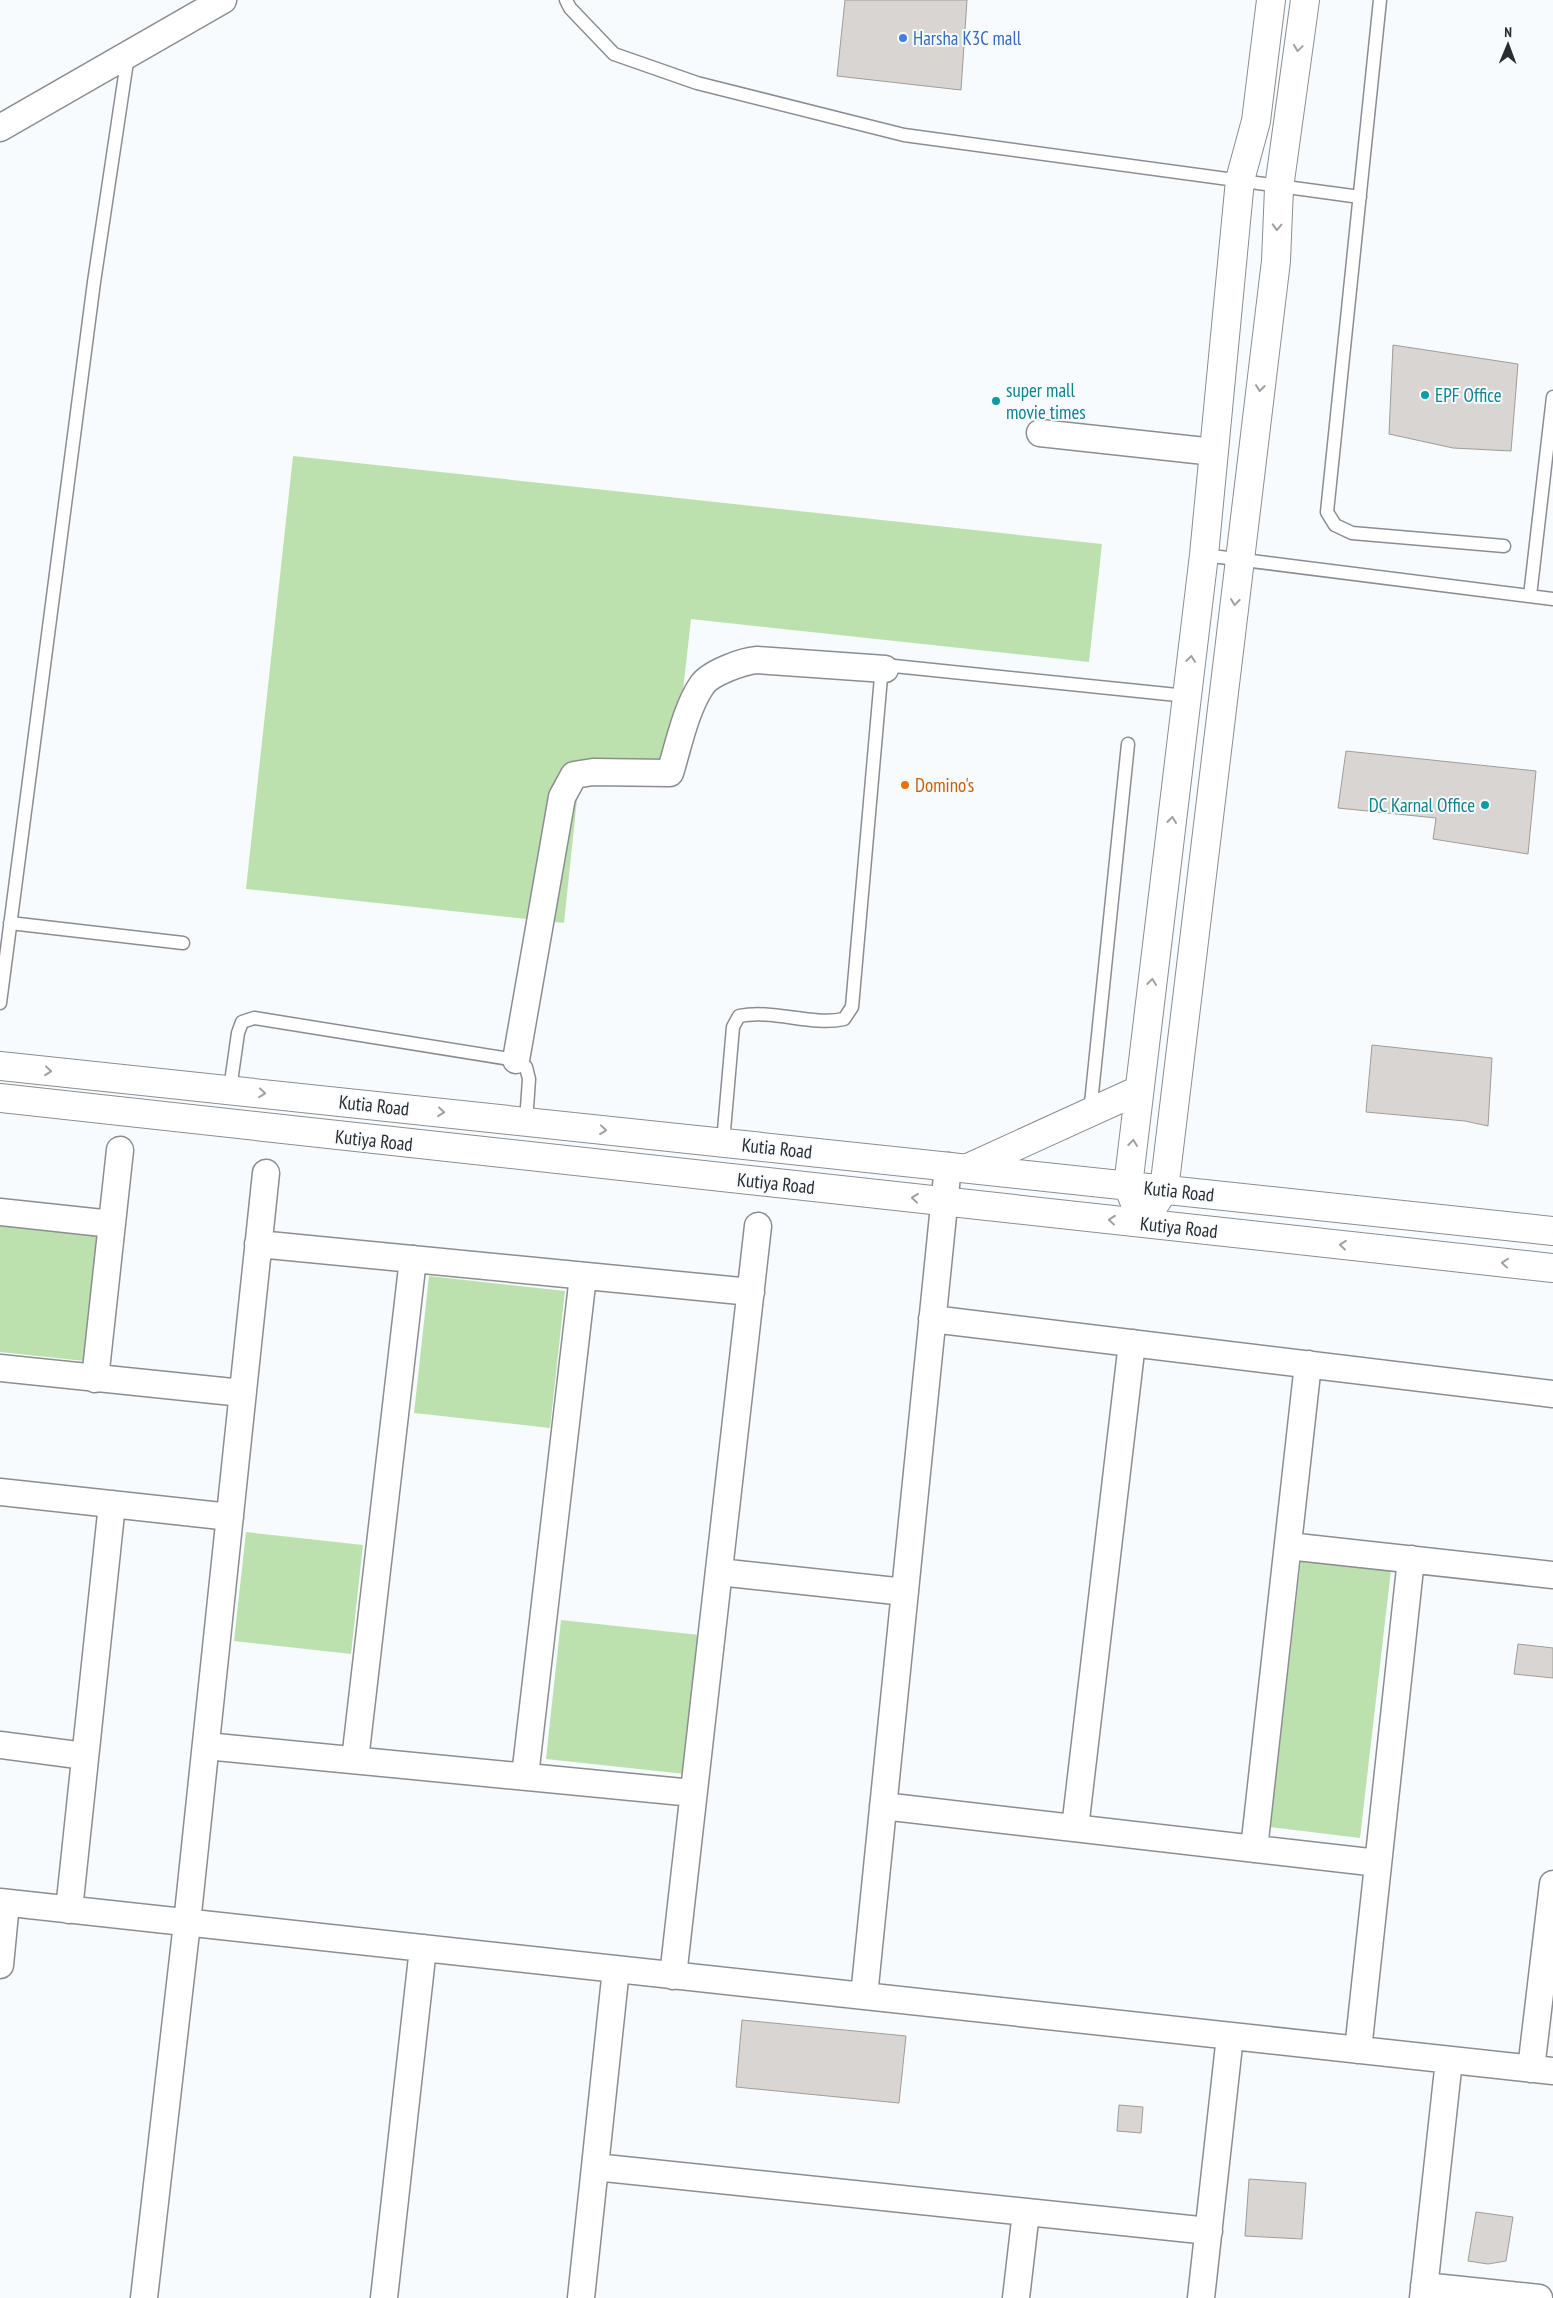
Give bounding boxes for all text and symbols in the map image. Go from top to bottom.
north arrow [1483,20,1533,70]
text: N [1504,23,1512,41]
place label: Harsha K3C mall [913,26,1022,50]
marker: Harsha K3C mall [897,32,909,44]
one-way arrow [1294,44,1304,53]
one-way arrow [1272,223,1283,231]
place label: super mall movie times [1006,378,1086,424]
place label: EPF Office [1435,383,1502,407]
one-way arrow [1256,384,1266,393]
marker: EPF Office [1419,389,1431,401]
marker: super mall movie times [990,395,1002,407]
one-way arrow [1230,598,1241,606]
one-way arrow [1185,655,1196,663]
place label: Domino's [915,773,974,797]
marker: Domino's [899,779,911,791]
place label: DC Karnal Office [1369,793,1475,817]
marker: DC Karnal Office [1479,799,1491,811]
one-way arrow [1166,816,1177,824]
one-way arrow [1146,977,1157,985]
one-way arrow [45,1065,53,1076]
one-way arrow [259,1087,267,1098]
street label: Kutia Road [338,1089,410,1121]
one-way arrow [438,1106,446,1117]
street label: Kutiya Road [334,1124,414,1156]
one-way arrow [599,1124,607,1135]
street label: Kutia Road [741,1132,813,1164]
one-way arrow [1127,1139,1138,1147]
street label: Kutiya Road [736,1167,816,1199]
street label: Kutia Road [1143,1175,1215,1207]
one-way arrow [911,1193,919,1204]
street label: Kutiya Road [1139,1211,1219,1243]
one-way arrow [1108,1215,1116,1226]
one-way arrow [1339,1240,1347,1251]
one-way arrow [1500,1257,1508,1268]

